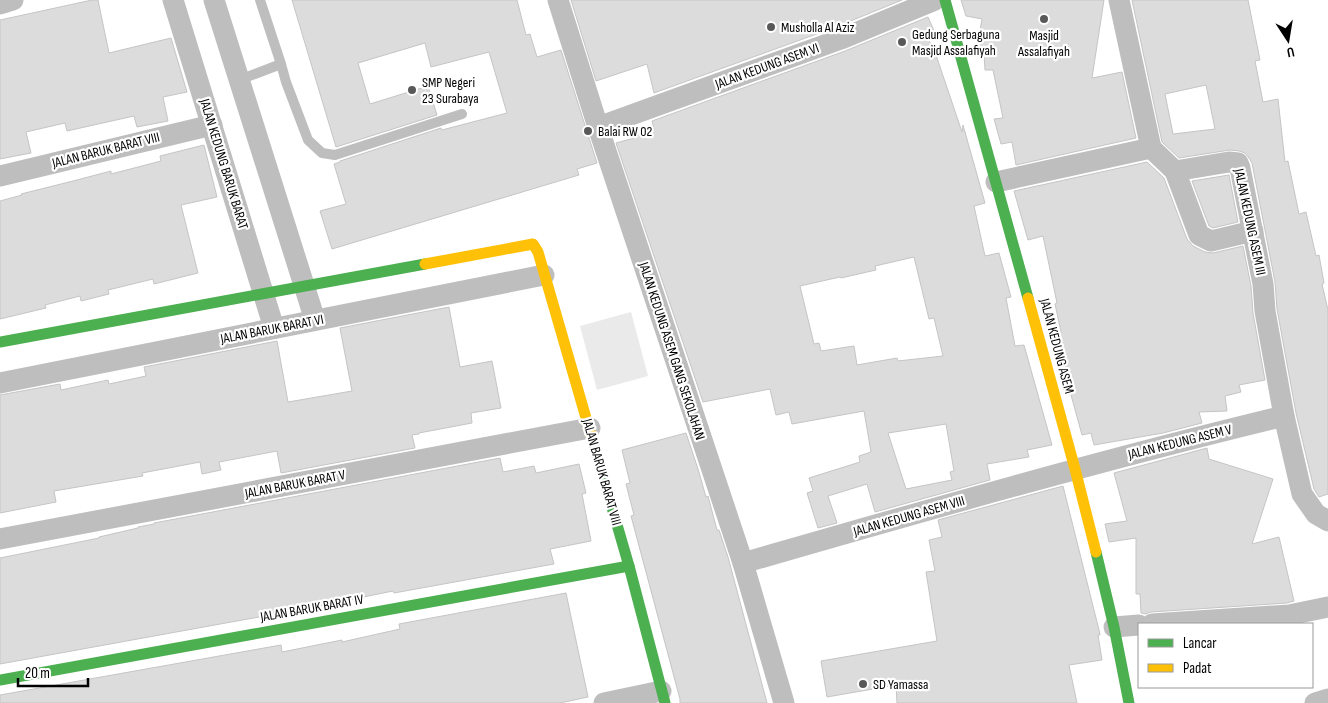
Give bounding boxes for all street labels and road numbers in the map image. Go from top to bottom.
street label: JALAN KEDUNG ASEM VI [712,39,821,93]
street label: JALAN KEDUNG BARUK BARAT [196,96,252,232]
street label: JALAN BARUK BARAT VIII [49,128,162,172]
street label: JALAN KEDUNG ASEM III [1230,166,1270,277]
street label: JALAN KEDUNG ASEM GANG SEKOLAHAN [635,259,709,442]
street label: JALAN KEDUNG ASEM [1036,296,1078,395]
street label: JALAN BARUK BARAT VI [218,311,325,348]
street label: JALAN BARUK BARAT VIII [578,416,625,527]
street label: JALAN KEDUNG ASEM V [1125,421,1234,463]
street label: JALAN BARUK BARAT V [242,466,347,502]
street label: JALAN KEDUNG ASEM VIII [850,492,967,540]
street label: JALAN BARUK BARAT IV [258,590,366,626]

